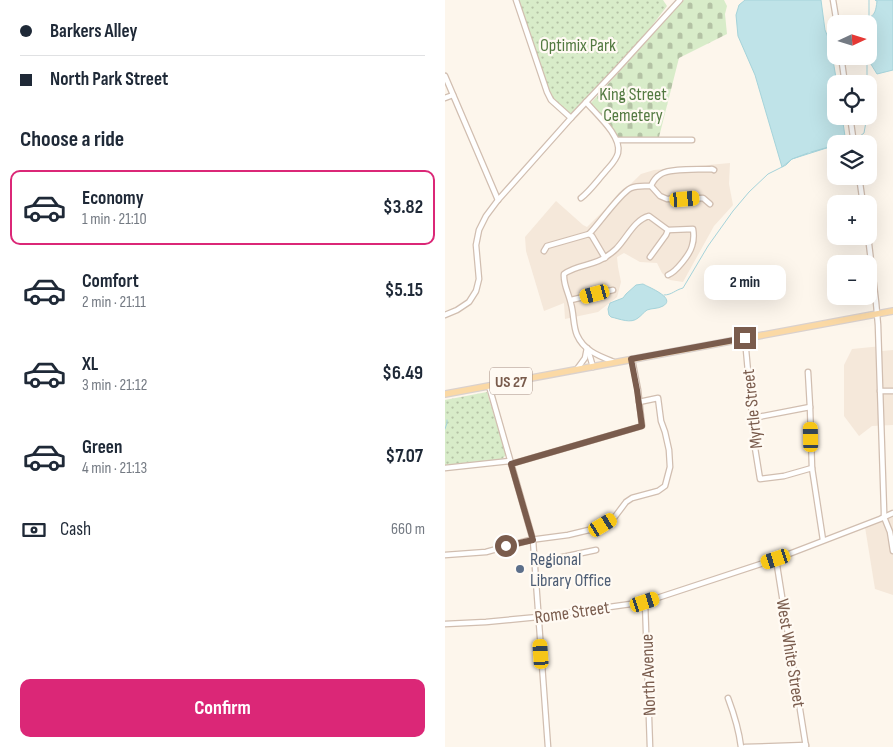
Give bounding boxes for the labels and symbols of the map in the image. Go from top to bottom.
north arrow [827,15,877,65]
park label: Optimix Park [540,35,616,56]
park label: King Street Cemetery [599,84,667,126]
car [669,190,700,208]
callout: 2 min [704,266,786,300]
car [578,283,611,305]
route end [734,327,756,349]
road number: US 27 [490,368,532,394]
street label: Myrtle Street [738,368,767,450]
car [803,422,818,452]
car [586,511,619,539]
route start [495,535,517,557]
car [759,547,792,571]
place label: Regional Library Office [530,549,611,591]
marker: Regional Library Office [514,563,526,575]
car [628,590,661,614]
street label: Rome Street [533,597,611,628]
street label: West White Street [772,597,810,709]
street label: North Avenue [637,634,660,716]
car [532,639,549,669]

